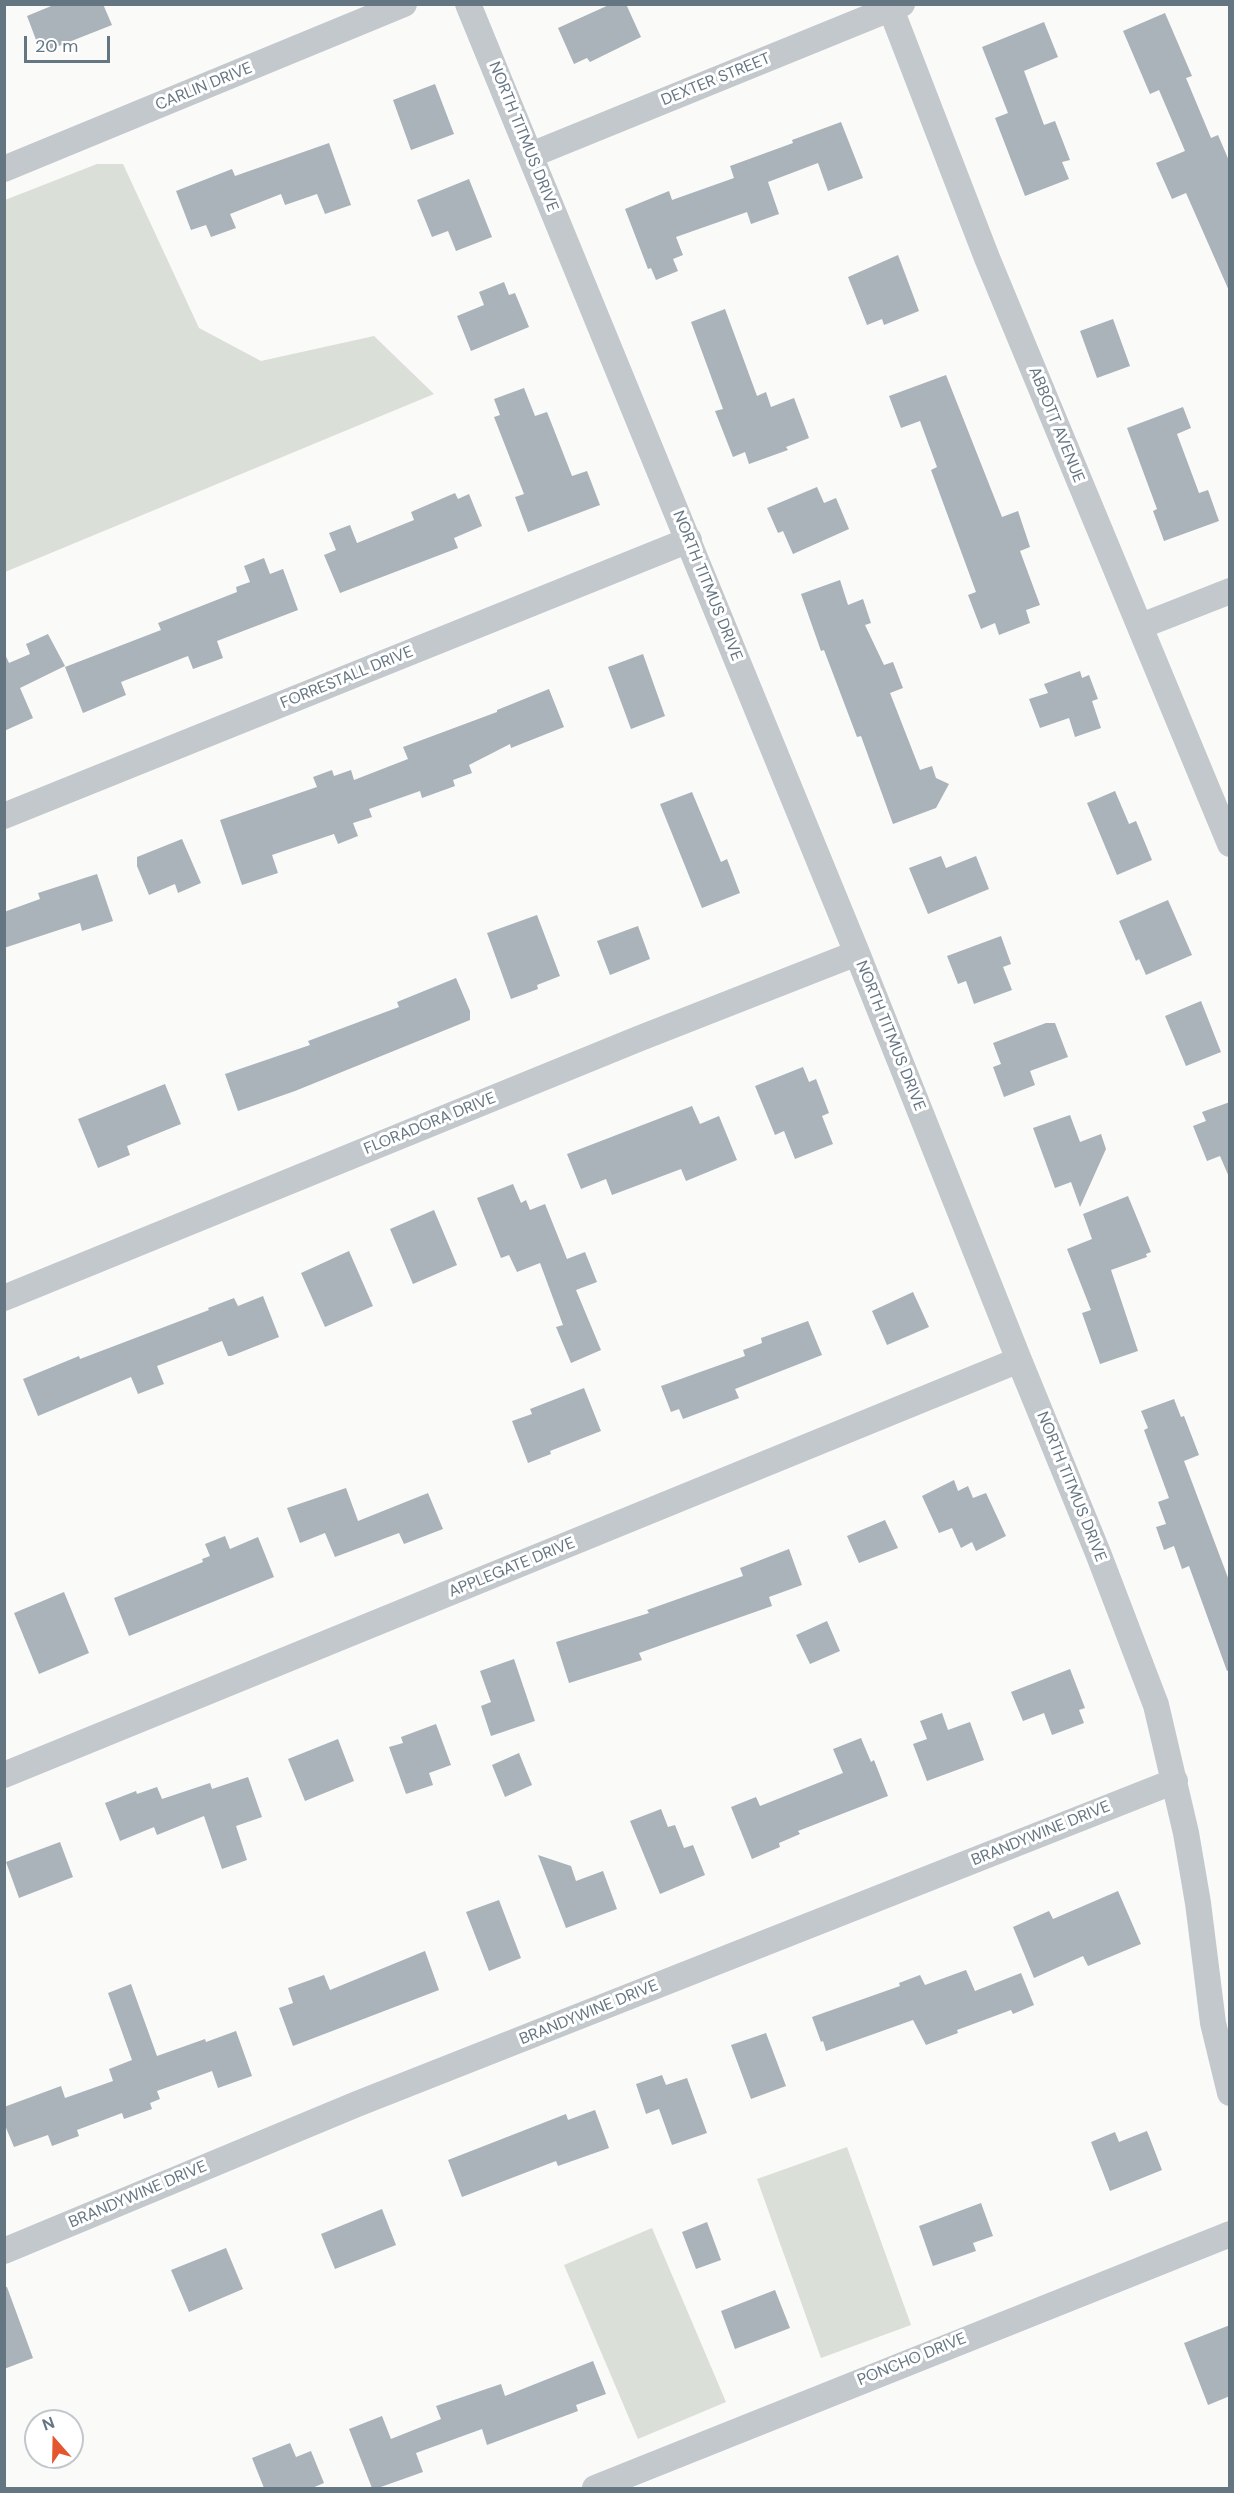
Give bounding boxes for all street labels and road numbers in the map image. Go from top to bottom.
street label: DEXTER STREET [659,49,773,111]
street label: CARLIN DRIVE [153,59,255,115]
street label: NORTH TITMUS DRIVE [484,59,562,215]
street label: ABBOTT AVENUE [1024,364,1088,486]
street label: NORTH TITMUS DRIVE [668,508,746,664]
street label: FORRESTALL DRIVE [278,643,416,713]
street label: NORTH TITMUS DRIVE [851,958,929,1114]
street label: FLORADORA DRIVE [361,1089,499,1159]
street label: NORTH TITMUS DRIVE [1032,1409,1110,1565]
street label: APPLEGATE DRIVE [446,1534,578,1602]
street label: BRANDYWINE DRIVE [969,1797,1113,1871]
street label: BRANDYWINE DRIVE [517,1976,661,2050]
street label: BRANDYWINE DRIVE [66,2157,210,2233]
street label: PONCHO DRIVE [855,2329,969,2391]

